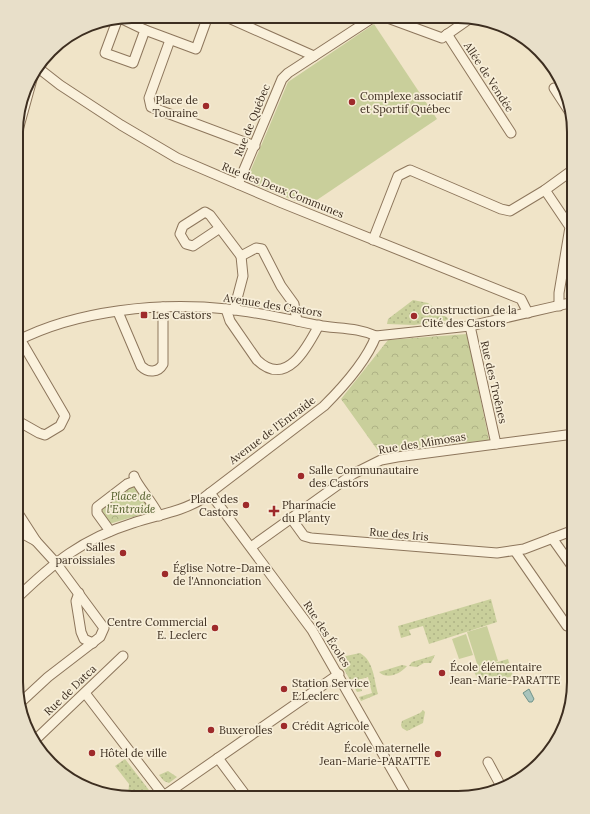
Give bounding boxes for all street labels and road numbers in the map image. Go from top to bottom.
street label: Allée de Vendée [461,38,517,115]
street label: Rue de Québec [231,81,273,158]
street label: Rue des Deux Communes [220,159,346,221]
street label: Avenue des Castors [222,290,323,320]
street label: Rue des Troênes [478,339,510,425]
street label: Avenue de l'Entraide [225,393,318,468]
street label: Rue des Mimosas [377,429,467,457]
street label: Rue des Iris [369,524,429,544]
street label: Rue des Écoles [300,598,354,670]
street label: Rue de Datca [41,661,99,718]

